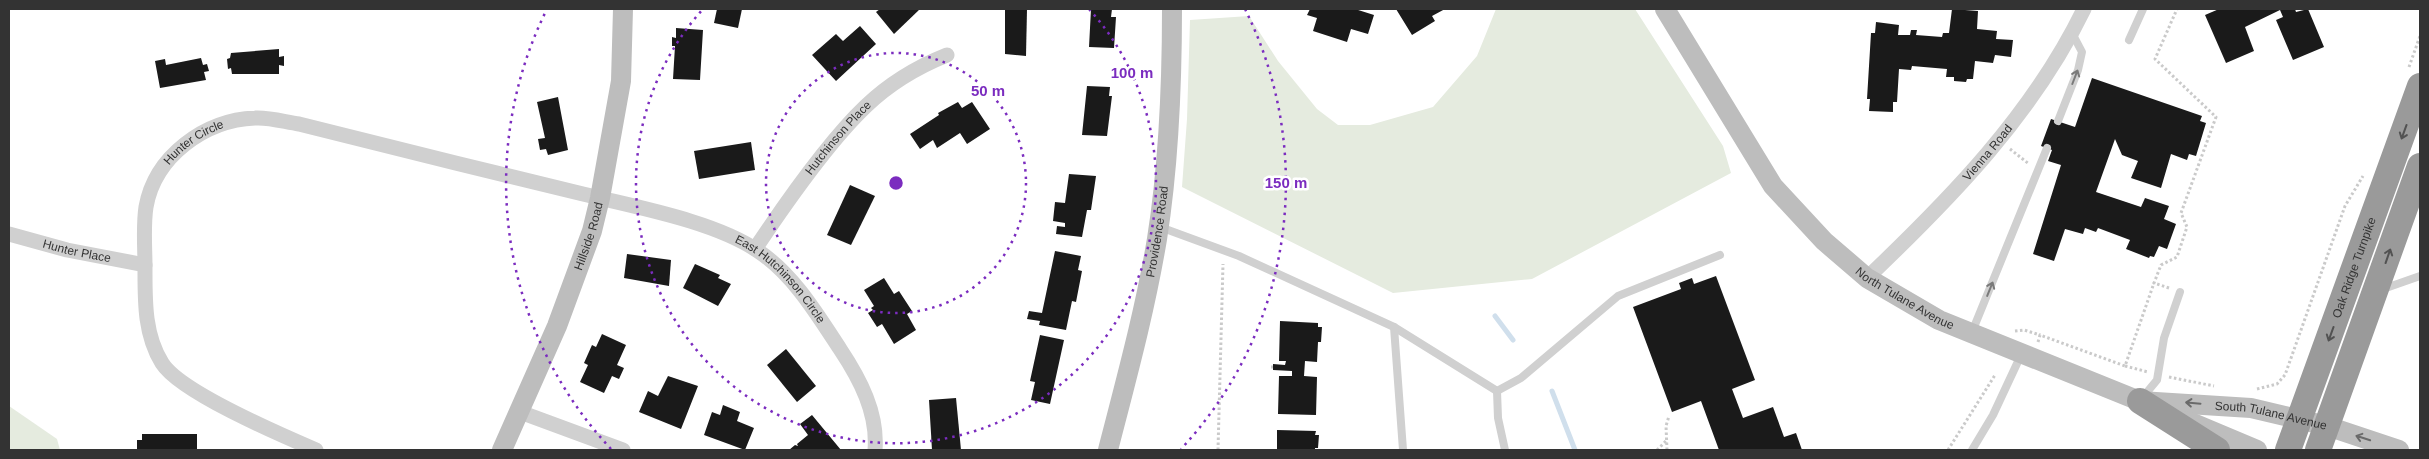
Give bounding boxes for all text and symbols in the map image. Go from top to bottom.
text: 100 m [1111,64,1153,81]
one-way arrow [2071,70,2081,85]
text: 50 m [971,82,1005,99]
street label: Hutchinson Place [802,98,874,178]
street label: Hunter Circle [161,117,226,168]
street label: Vienna Road [1960,122,2015,184]
one-way arrow [2399,123,2408,139]
centre of rings [887,174,905,192]
text: 150 m [1265,174,1307,191]
street label: Providence Road [1143,185,1171,279]
street label: Hillside Road [571,201,606,272]
street label: Oak Ridge Turnpike [2329,215,2379,320]
street label: East Hutchinson Circle [733,232,828,326]
street label: Hunter Place [41,237,112,265]
one-way arrow [2384,249,2393,264]
street label: North Tulane Avenue [1853,264,1956,332]
one-way arrow [1986,282,1995,297]
one-way arrow [2326,326,2335,341]
one-way arrow [2185,399,2201,408]
street label: South Tulane Avenue [2214,399,2329,433]
one-way arrow [2355,433,2371,443]

